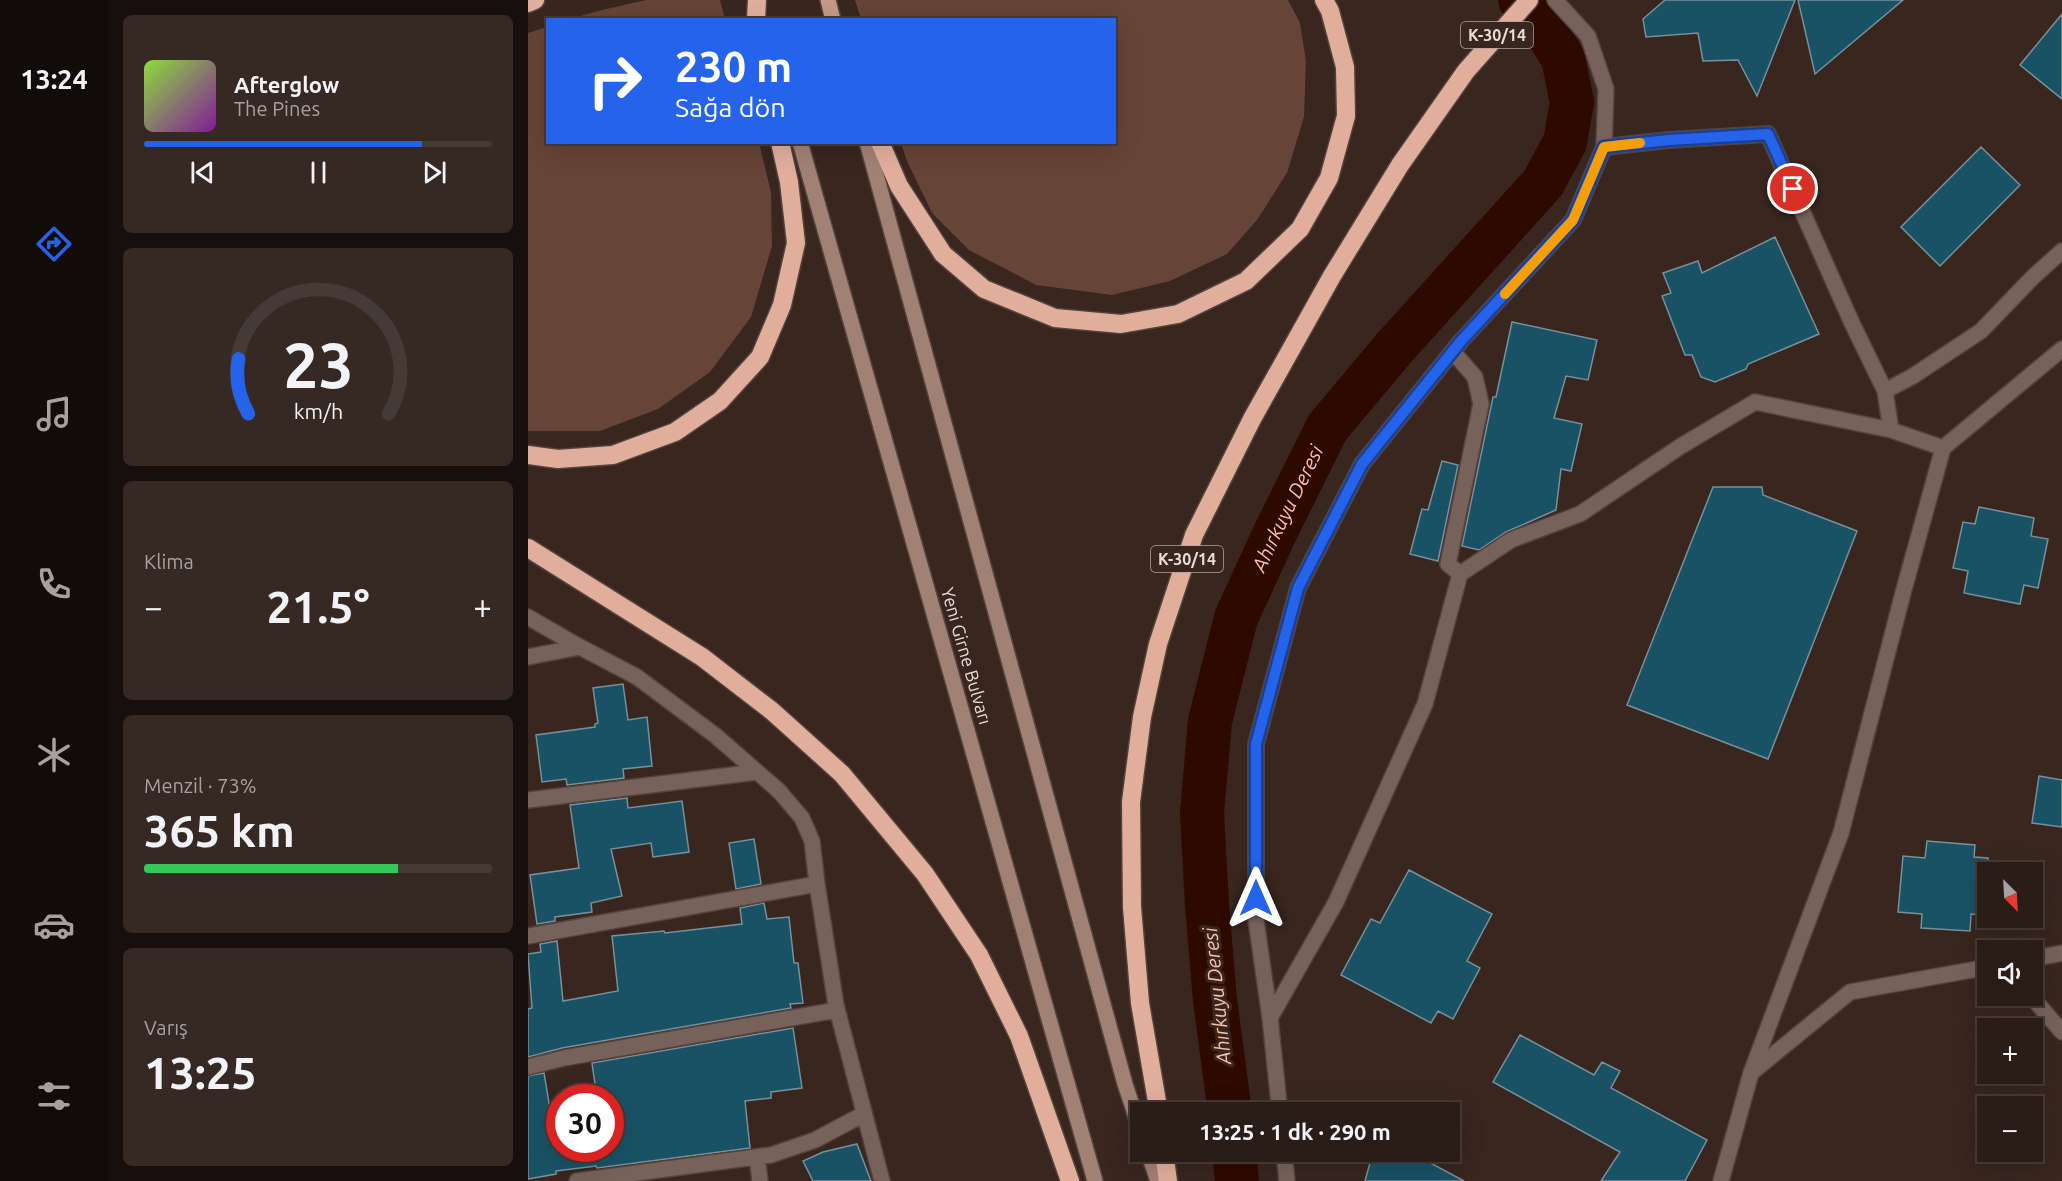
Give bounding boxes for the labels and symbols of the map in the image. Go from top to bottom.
road number: K-30/14 [1461,22,1533,48]
pin [1767,163,1818,214]
water label: Ahırkuyu Deresi [1246,441,1328,576]
road number: K-30/14 [1151,546,1223,572]
street label: Yeni Girne Bulvarı [938,585,996,726]
north arrow [1977,862,2043,928]
position arrow [1224,866,1288,930]
water label: Ahırkuyu Deresi [1198,925,1235,1067]
speed limit sign: 30 [546,1084,624,1162]

